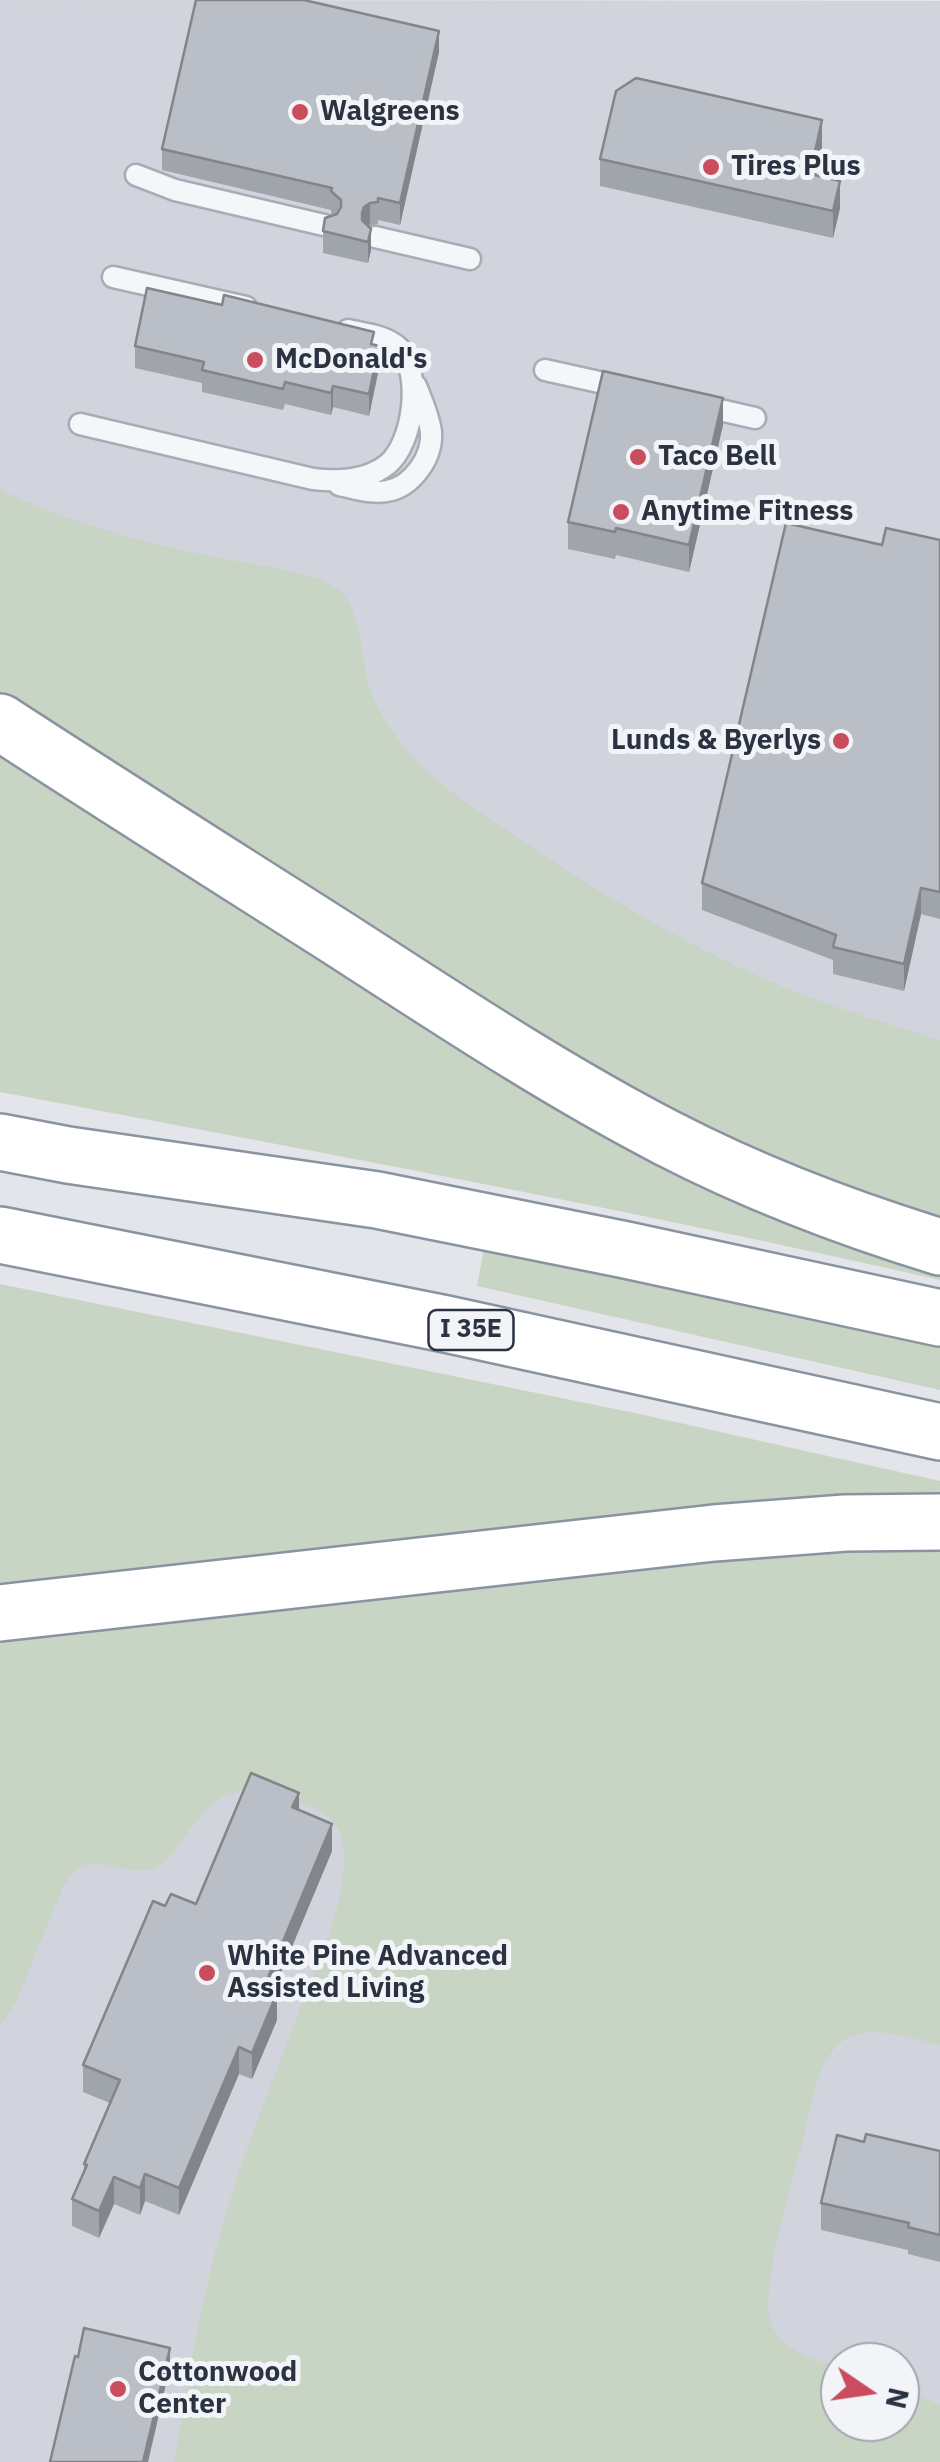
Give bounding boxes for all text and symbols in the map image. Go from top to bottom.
place label: Walgreens [320,95,460,129]
marker: Walgreens [289,101,311,123]
place label: Tires Plus [731,150,861,184]
marker: Tires Plus [700,156,722,178]
place label: McDonald's [275,343,427,377]
marker: McDonald's [244,349,266,371]
place label: Taco Bell [658,440,776,474]
marker: Taco Bell [627,446,649,468]
place label: Anytime Fitness [641,495,853,529]
marker: Anytime Fitness [610,501,632,523]
place label: Lunds & Byerlys [611,724,821,758]
marker: Lunds & Byerlys [830,730,852,752]
road number: I 35E [428,1310,514,1350]
place label: White Pine Advanced Assisted Living [227,1940,508,2006]
marker: White Pine Advanced Assisted Living [196,1962,218,1984]
north arrow [820,2342,920,2442]
place label: Cottonwood Center [138,2356,297,2422]
marker: Cottonwood Center [107,2378,129,2400]
text: N [877,2384,918,2412]

